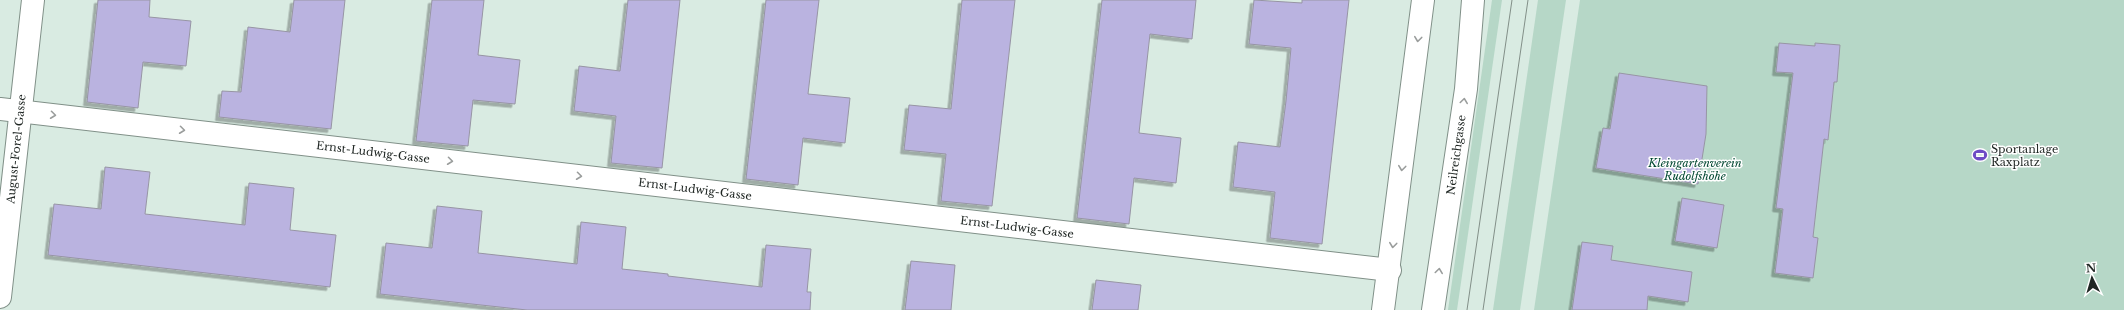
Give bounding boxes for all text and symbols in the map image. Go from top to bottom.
one-way arrow [1414,36,1423,42]
street label: August-Forel-Gasse [3,94,29,205]
one-way arrow [1459,98,1468,104]
one-way arrow [50,110,56,119]
street label: Neilreichgasse [1443,114,1469,196]
one-way arrow [179,125,185,134]
street label: Ernst-Ludwig-Gasse [315,138,431,166]
place label: Sportanlage Raxplatz [1991,142,2058,169]
sports icon: Sportanlage Raxplatz [1972,147,1988,163]
one-way arrow [447,156,453,165]
park label: Kleingartenverein Rudolfshöhe [1647,156,1742,183]
one-way arrow [1398,165,1407,171]
one-way arrow [576,171,582,180]
street label: Ernst-Ludwig-Gasse [637,175,753,203]
street label: Ernst-Ludwig-Gasse [959,213,1075,241]
one-way arrow [1389,242,1398,248]
north arrow [2072,258,2112,298]
text: N [2085,261,2098,275]
one-way arrow [1434,268,1443,274]

